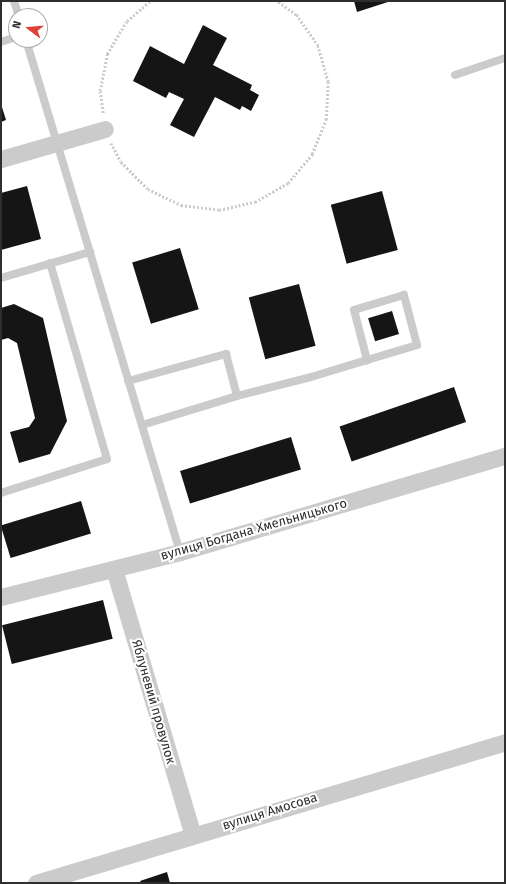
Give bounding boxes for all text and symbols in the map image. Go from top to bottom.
north arrow [8,8,48,48]
text: N [10,20,24,30]
street label: вулиця Богдана Хмельницького [159,496,349,564]
street label: Яблуневий провулок [128,638,178,766]
street label: вулиця Амосова [221,790,319,834]

